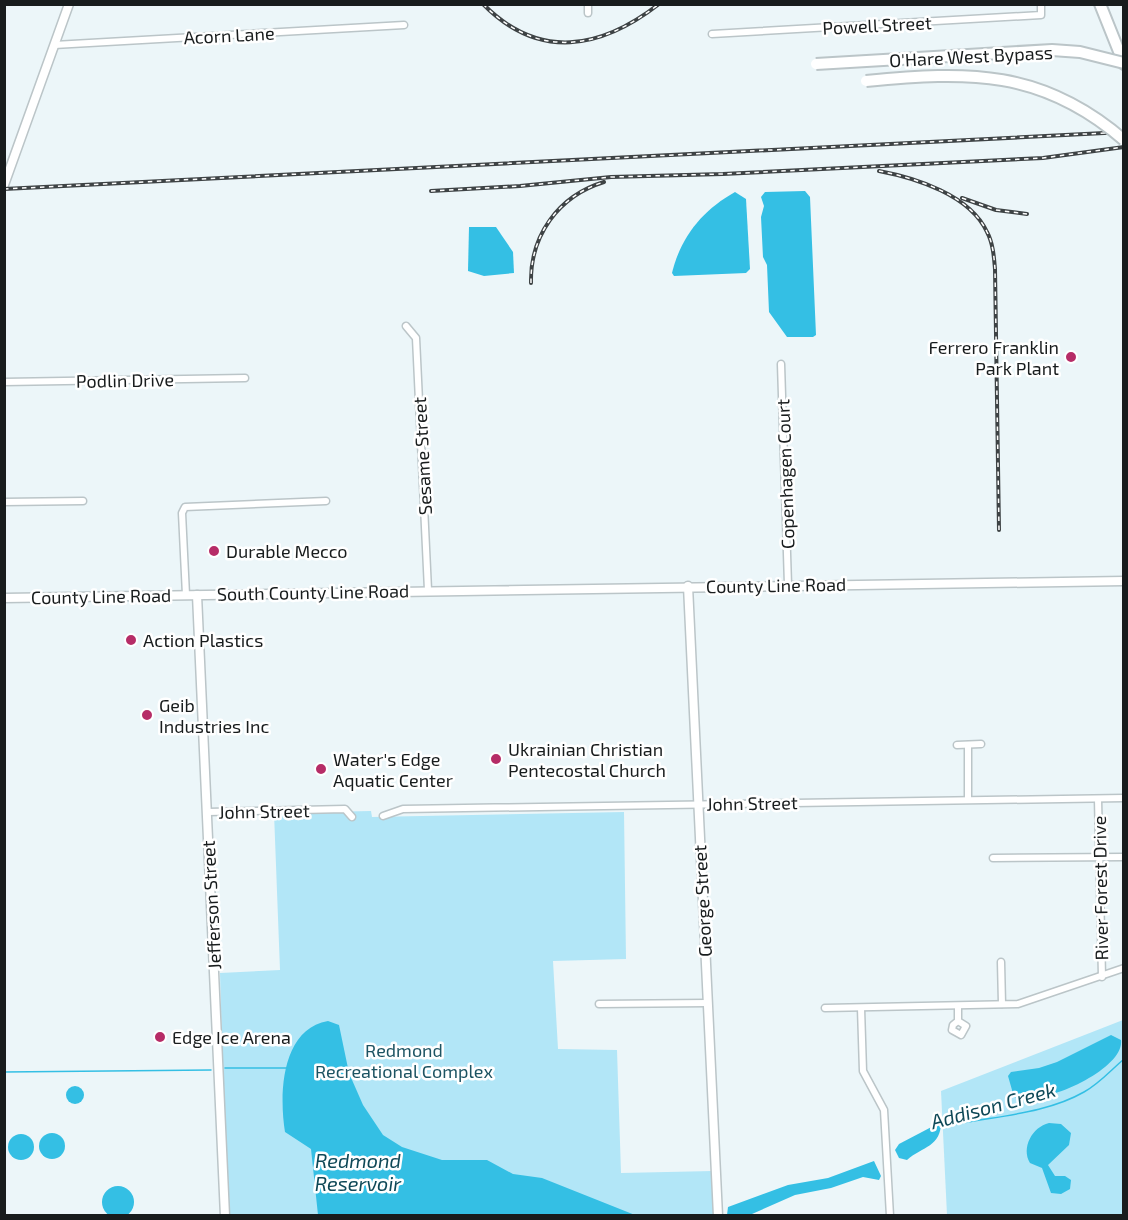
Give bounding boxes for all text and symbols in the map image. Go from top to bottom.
street label: Powell Street [822,11,932,39]
street label: Acorn Lane [183,22,275,48]
street label: O'Hare West Bypass [889,41,1053,71]
place label: Ferrero Franklin Park Plant [928,336,1059,379]
marker: Ferrero Franklin Park Plant [1064,350,1078,364]
street label: Podlin Drive [76,368,174,392]
street label: Sesame Street [408,396,436,516]
street label: Copenhagen Court [771,398,799,550]
place label: Durable Mecco [226,540,348,562]
marker: Durable Mecco [207,544,221,558]
street label: County Line Road [706,573,846,597]
street label: South County Line Road [217,579,409,605]
street label: County Line Road [31,584,171,608]
place label: Action Plastics [143,629,263,651]
marker: Action Plastics [124,633,138,647]
place label: Geib Industries Inc [159,694,269,737]
marker: Geib Industries Inc [140,708,154,722]
place label: Ukrainian Christian Pentecostal Church [508,738,666,781]
place label: Water's Edge Aquatic Center [333,748,453,791]
marker: Ukrainian Christian Pentecostal Church [489,752,503,766]
marker: Water's Edge Aquatic Center [314,762,328,776]
street label: John Street [706,791,798,815]
street label: John Street [218,799,310,823]
street label: River Forest Drive [1088,816,1112,960]
street label: Jefferson Street [197,840,225,970]
street label: George Street [688,844,716,958]
place label: Edge Ice Arena [172,1026,291,1048]
marker: Edge Ice Arena [153,1030,167,1044]
park label: Redmond Recreational Complex [315,1039,494,1082]
water label: Addison Creek [927,1077,1058,1133]
water label: Redmond Reservoir [315,1148,402,1195]

